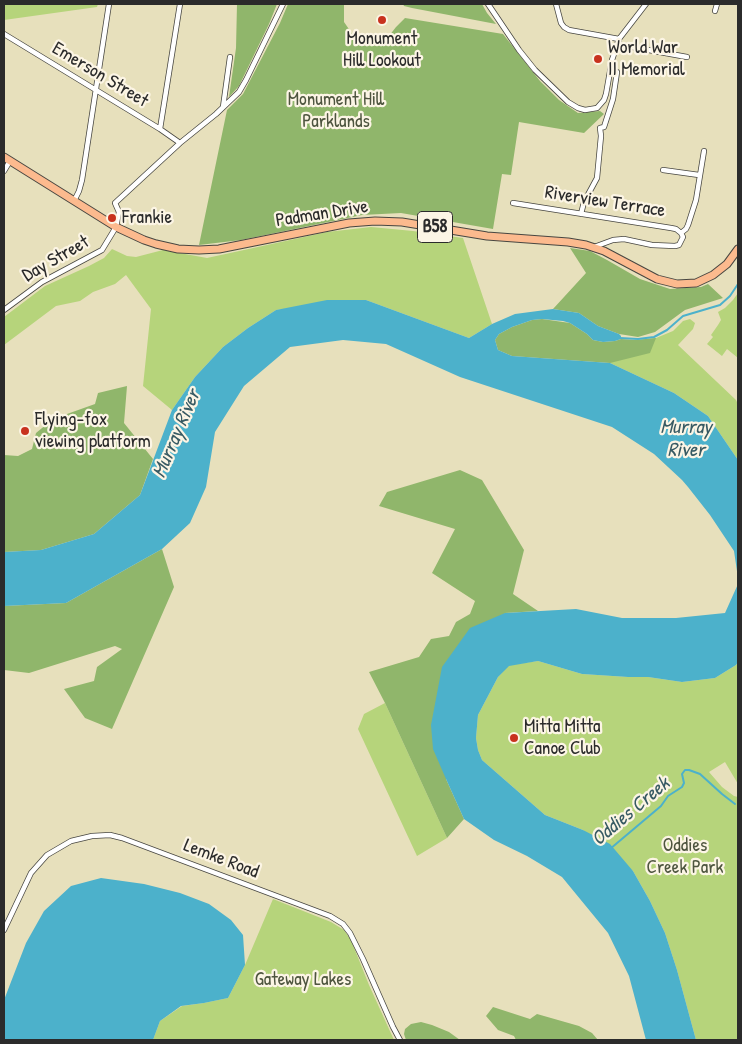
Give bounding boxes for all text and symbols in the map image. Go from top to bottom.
marker: Monument Hill Lookout [376,14,388,26]
place label: Monument Hill Lookout [343,28,421,72]
street label: Emerson Street [48,37,152,113]
place label: World War II Memorial [608,37,685,81]
marker: World War II Memorial [592,53,604,65]
park label: Monument Hill Parklands [288,89,384,133]
street label: Riverview Terrace [543,181,667,223]
street label: Padman Drive [274,195,370,233]
place label: Frankie [122,207,172,229]
marker: Frankie [106,212,118,224]
road number: B58 [418,212,452,242]
street label: Day Street [19,231,93,287]
water label: Murray River [148,386,206,482]
place label: Flying-fox viewing platform [35,409,151,453]
water label: Murray River [660,416,712,463]
marker: Flying-fox viewing platform [19,425,31,437]
place label: Mitta Mitta Canoe Club [524,716,601,760]
marker: Mitta Mitta Canoe Club [508,732,520,744]
water label: Oddies Creek [587,772,675,852]
street label: Lemke Road [180,834,262,884]
park label: Oddies Creek Park [647,835,723,879]
park label: Gateway Lakes [255,969,351,991]

